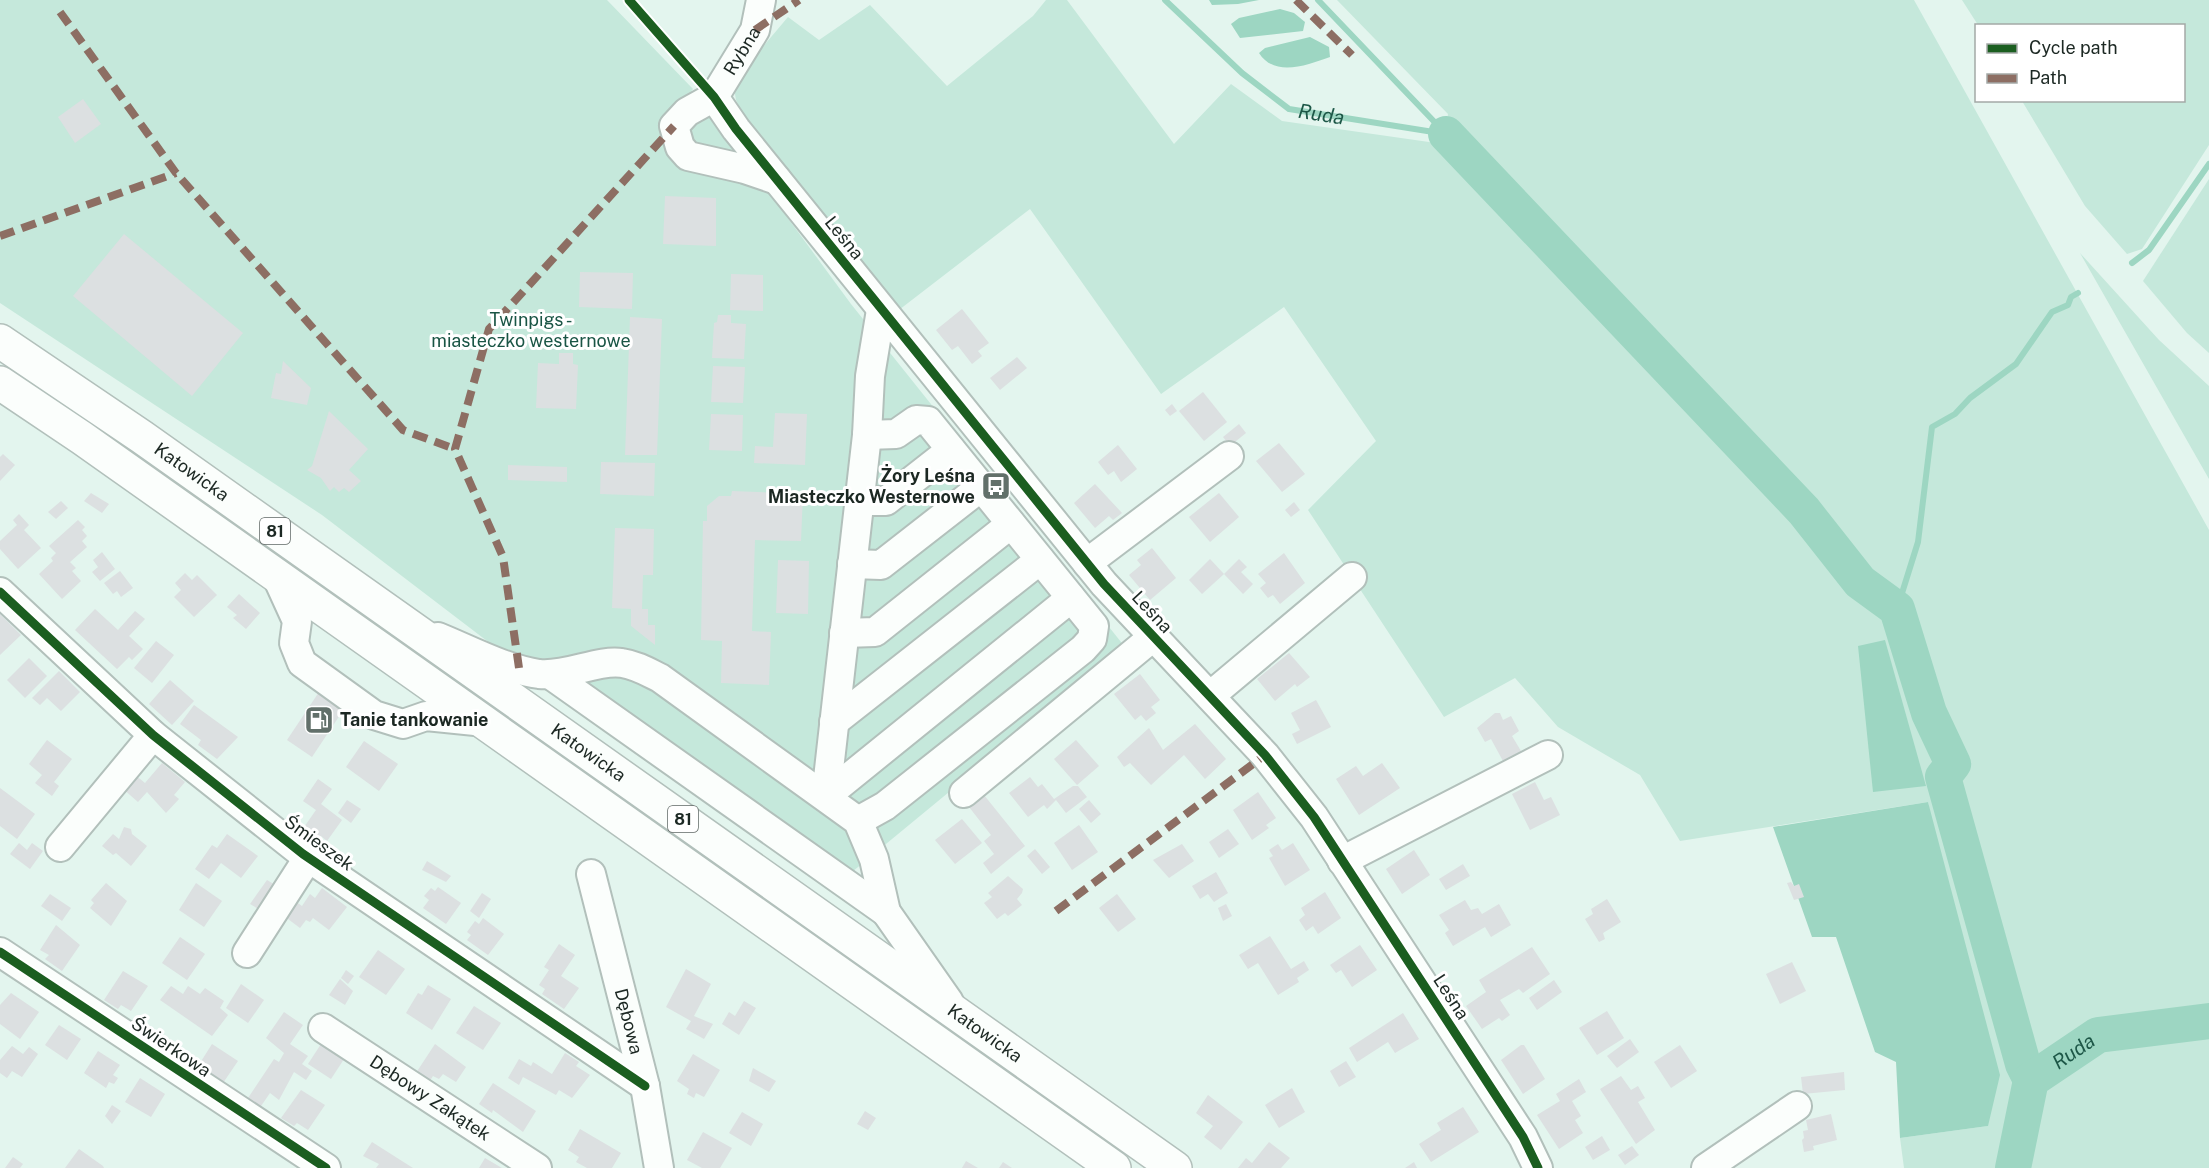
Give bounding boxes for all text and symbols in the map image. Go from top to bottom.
street label: Rybna [719,23,765,79]
legend [1975,24,2185,102]
text: Cycle path [2029,37,2118,58]
text: Path [2029,67,2067,88]
water label: Ruda [1297,99,1346,130]
street label: Leśna [821,212,868,264]
park label: Twinpigs - miasteczko westernowe [431,309,631,351]
street label: Katowicka [150,438,233,505]
place label: Żory Leśna Miasteczko Westernowe [768,464,975,507]
bus stop icon: Żory Leśna Miasteczko Westernowe [980,470,1012,502]
road number: 81 [260,518,290,544]
street label: Leśna [1128,586,1177,637]
fuel station icon: Tanie tankowanie [303,704,335,736]
place label: Tanie tankowanie [340,709,488,730]
street label: Katowicka [547,719,630,786]
road number: 81 [668,806,698,832]
street label: Śmieszek [281,810,358,875]
street label: Leśna [1429,970,1474,1023]
street label: Dębowa [611,986,647,1056]
street label: Katowicka [944,999,1027,1067]
street label: Świerkowa [128,1011,216,1081]
water label: Ruda [2048,1029,2099,1074]
street label: Dębowy Zakątek [366,1051,495,1145]

